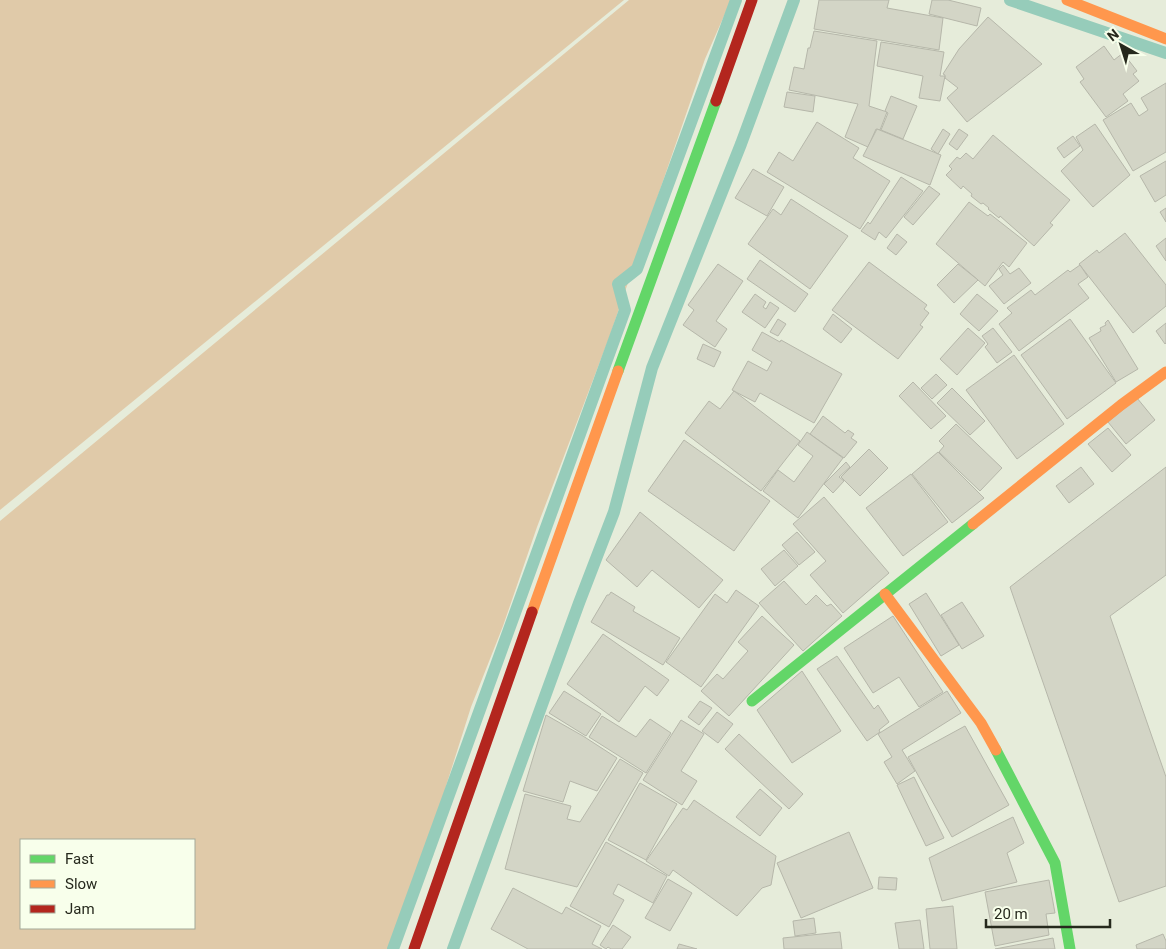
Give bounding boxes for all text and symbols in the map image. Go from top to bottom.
north arrow [1096,20,1146,70]
text: N [1104,26,1122,44]
legend [20,839,195,929]
text: Fast [65,850,94,868]
text: Slow [65,875,97,893]
scale bar [986,896,1110,928]
text: Jam [65,900,95,918]
text: 20 m [994,905,1028,923]

